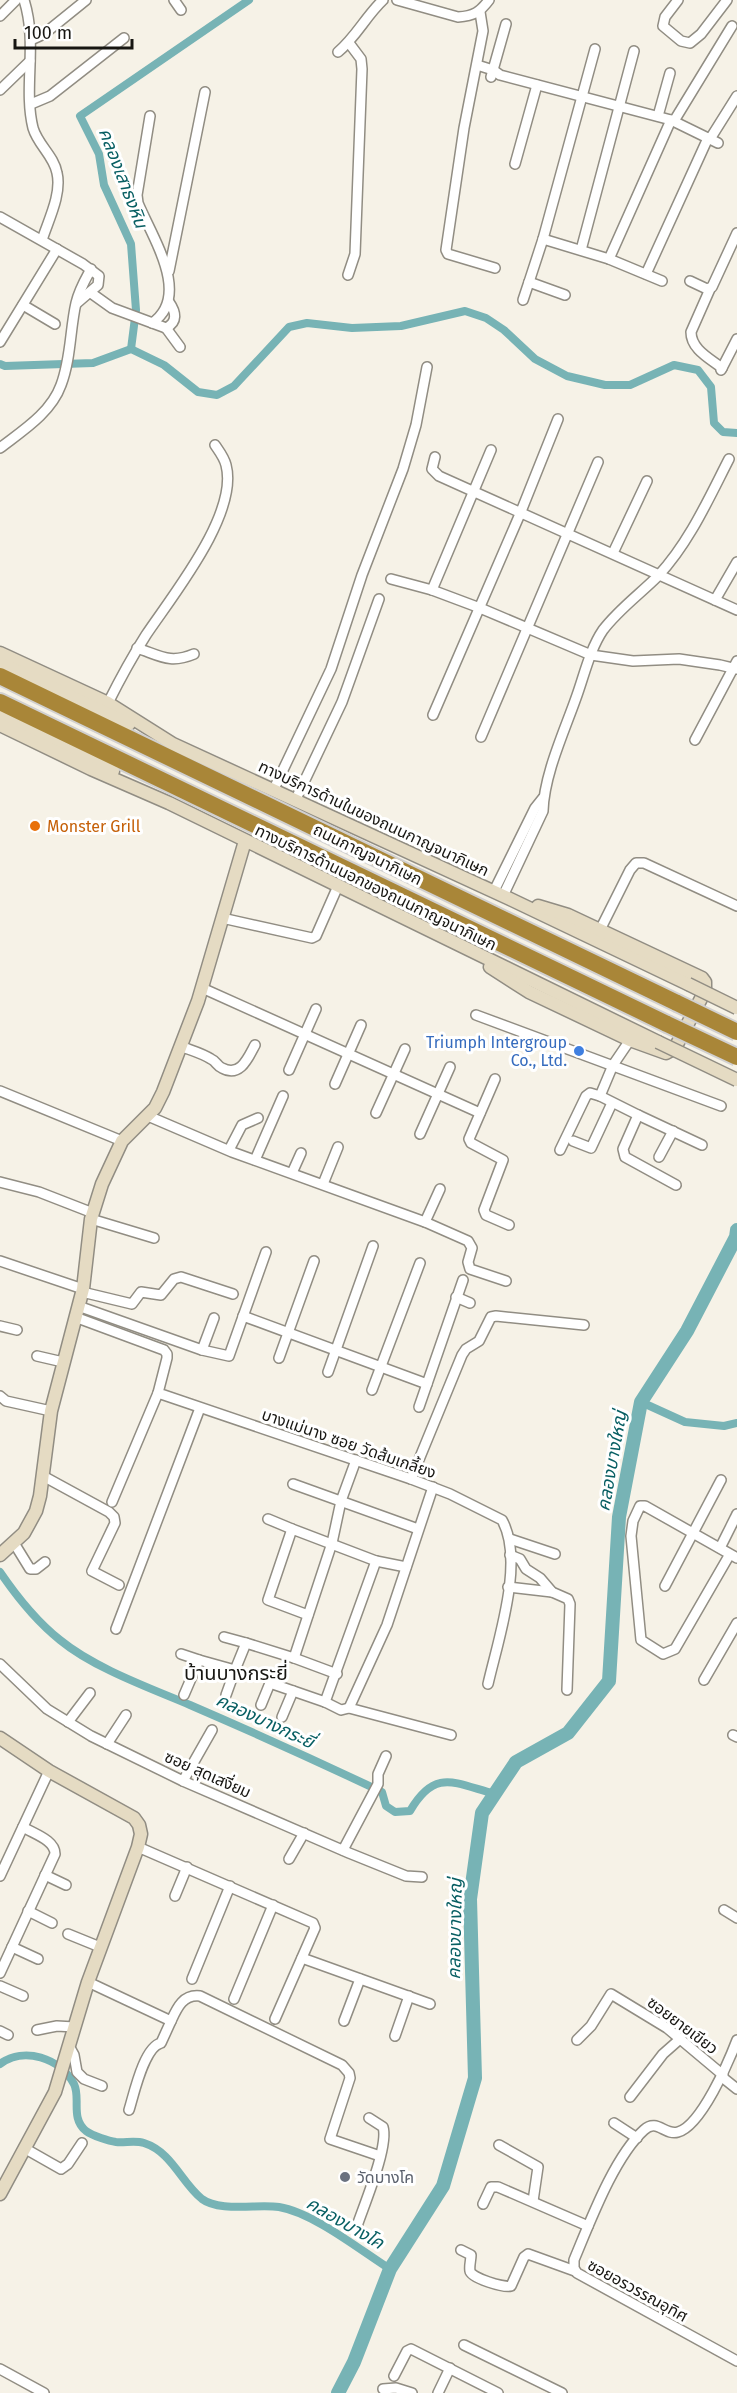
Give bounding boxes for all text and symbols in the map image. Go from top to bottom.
scale bar [15,12,132,50]
text: 100 m [24,22,72,44]
water label: คลองเสาธงหิน [94,125,152,232]
street label: ทางบริการด้านในของถนนกาญจนาภิเษก [256,756,492,880]
place label: Monster Grill [47,817,141,836]
marker: Monster Grill [28,819,42,833]
street label: ถนนกาญจนาภิเษก [310,819,426,889]
street label: ทางบริการด้านนอกของถนนกาญจนาภิเษก [252,821,500,954]
place label: Triumph Intergroup Co., Ltd. [426,1033,567,1070]
marker: Triumph Intergroup Co., Ltd. [572,1044,586,1058]
street label: บางแม่นาง ซอย วัดส้มเกลี้ยง [259,1403,439,1482]
water label: คลองบางใหญ่ [592,1406,632,1513]
district label: บ้านบางกระยี่ [184,1659,288,1685]
water label: คลองบางกระยี่ [213,1687,321,1755]
street label: ซอย สุดเสงี่ยม [162,1745,255,1802]
water label: คลองบางใหญ่ [443,1875,467,1980]
street label: ซอยยายเขียว [644,1993,722,2058]
place label: วัดบางโค [357,2168,414,2187]
marker: วัดบางโค [338,2170,352,2184]
water label: คลองบางโค [302,2192,388,2254]
street label: ซอยอรวรรณอุทิศ [584,2255,691,2326]

